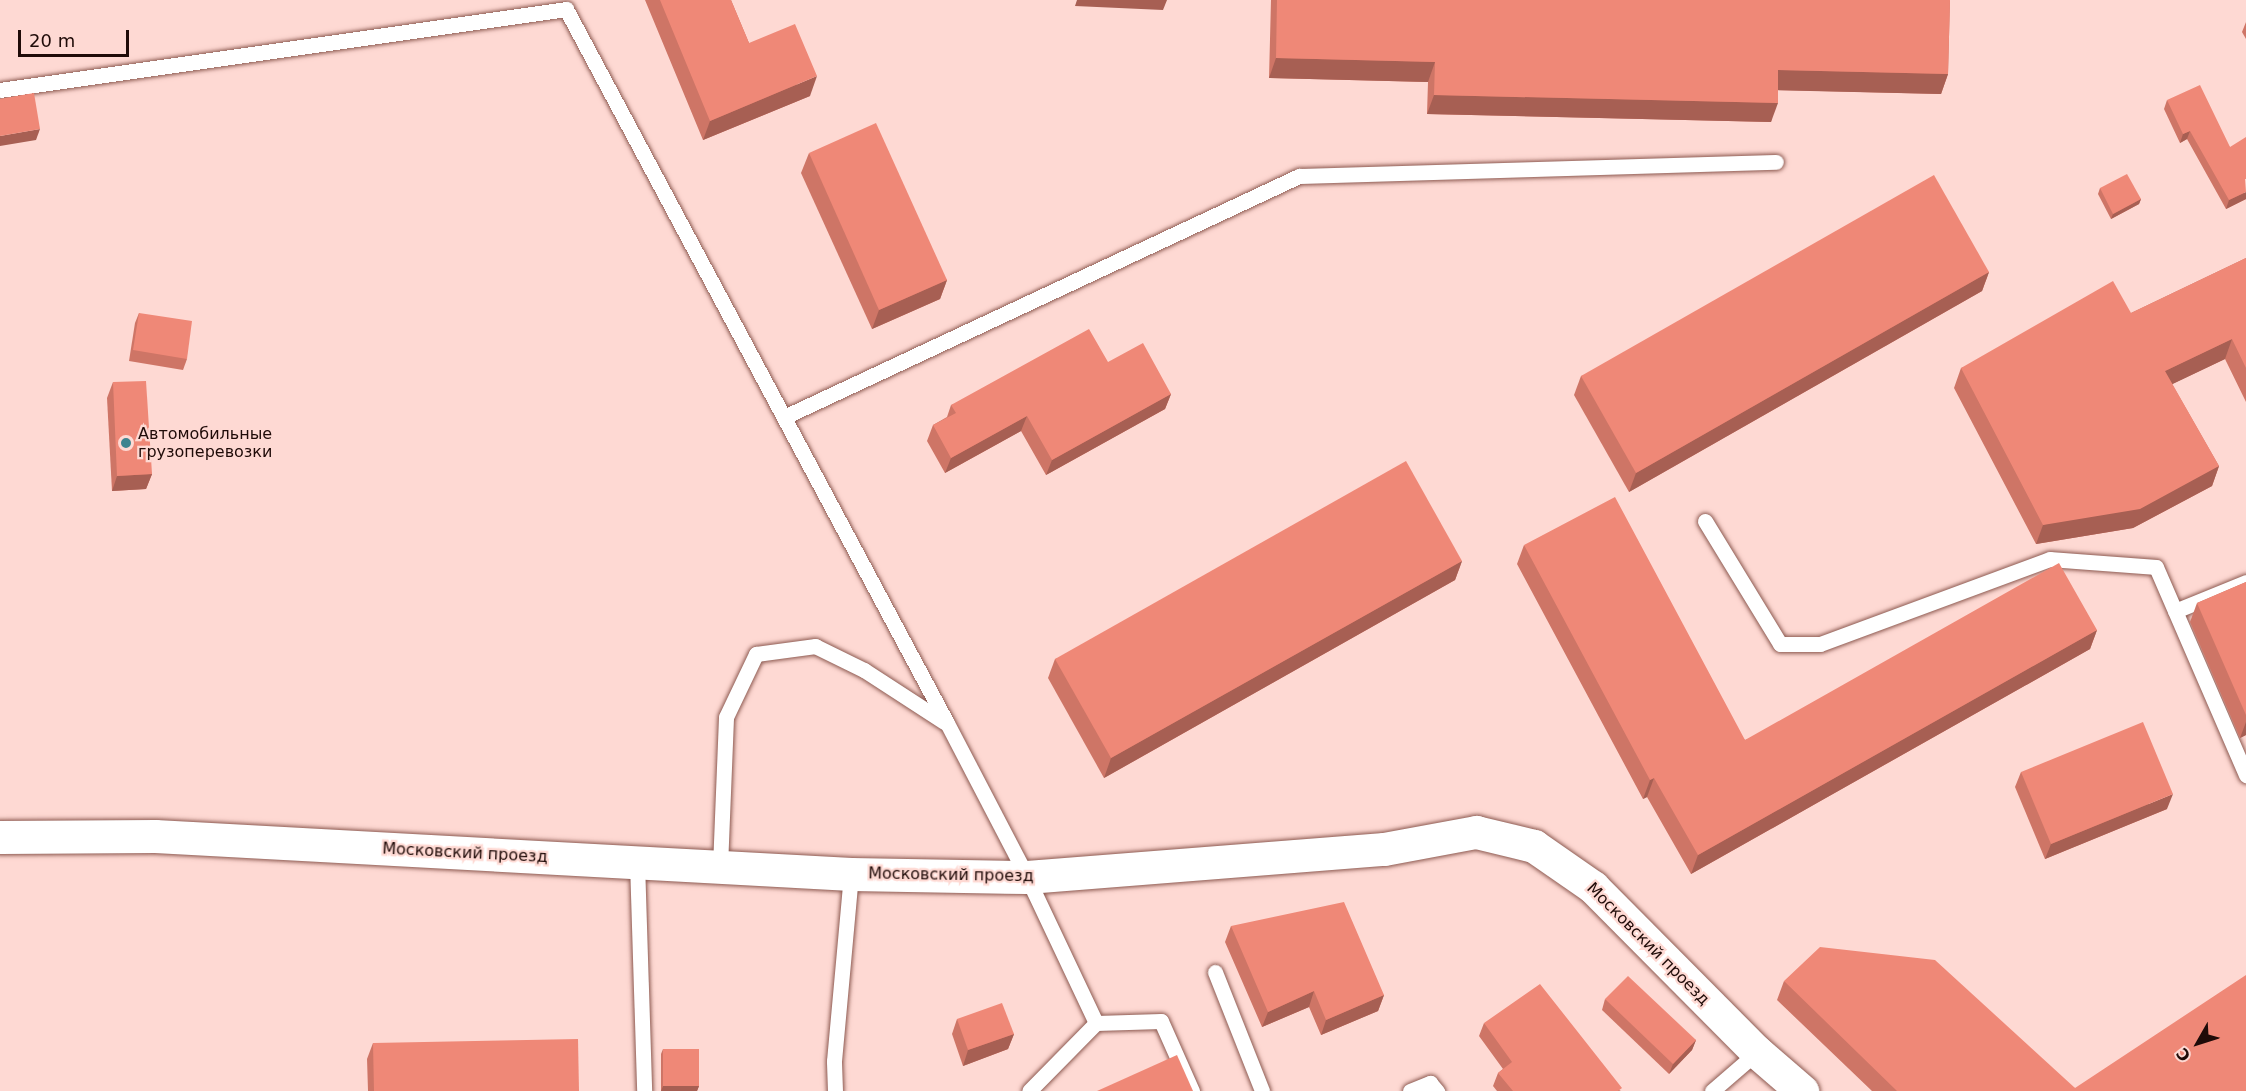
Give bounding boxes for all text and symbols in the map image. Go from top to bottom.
scale bar [21,18,132,56]
text: 20 m [29,30,75,51]
place label: Автомобильные грузоперевозки [138,424,272,462]
marker: Автомобильные грузоперевозки [119,436,133,450]
street label: Московский проезд [382,839,548,867]
street label: Московский проезд [868,864,1034,886]
street label: Московский проезд [1583,879,1713,1009]
north arrow [2168,1013,2228,1073]
text: С [2173,1044,2195,1065]

